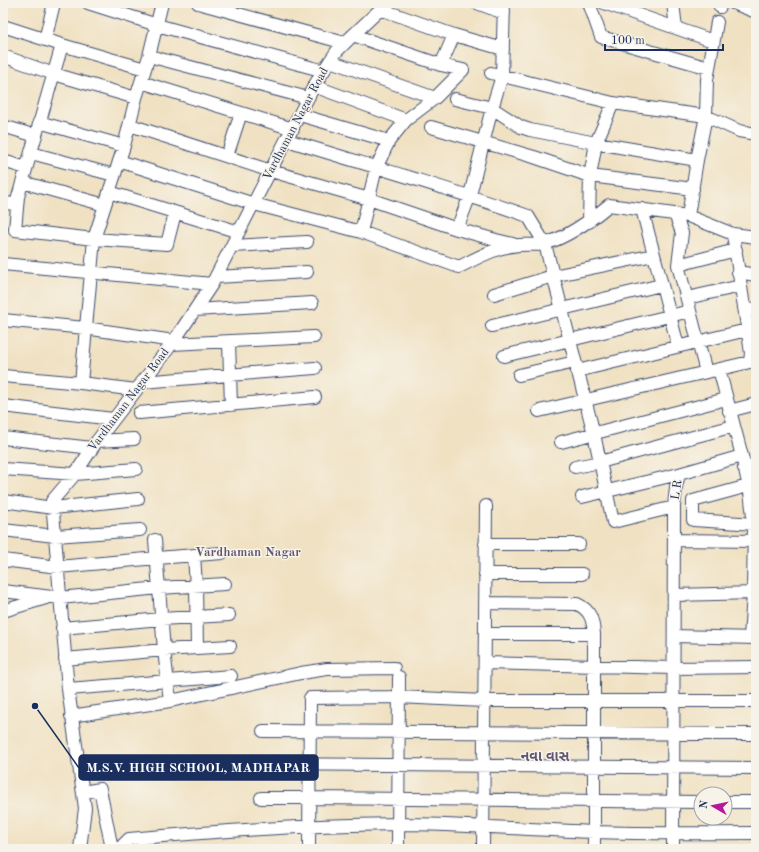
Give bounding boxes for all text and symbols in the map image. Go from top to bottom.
scale bar [605,26,723,52]
text: 100 m [611,35,645,47]
street label: Vardhaman Nagar Road [261,66,331,182]
street label: Vardhaman Nagar Road [86,346,172,454]
street label: L R [670,479,685,501]
district label: Vardhaman Nagar [195,546,301,559]
district label: નવા વાસ [521,750,570,764]
callout: M.S.V. HIGH SCHOOL, MADHAPAR [79,755,318,780]
text: M.S.V. HIGH SCHOOL, MADHAPAR [86,762,310,775]
north arrow [693,786,733,826]
text: N [699,799,711,810]

